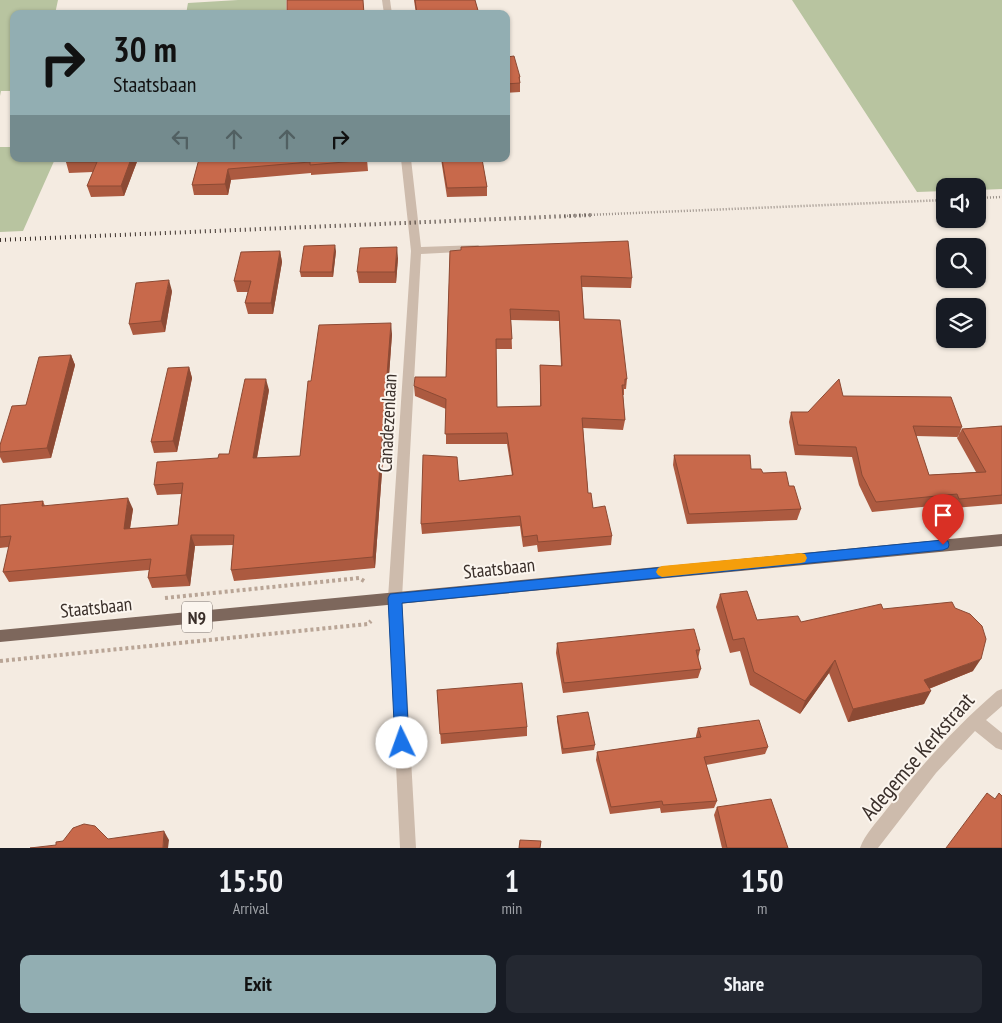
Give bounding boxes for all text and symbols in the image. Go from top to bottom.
text: 30 m [113,26,177,72]
icon: right [30,30,95,95]
text: Staatsbaan [113,70,196,98]
icon: left [167,125,195,153]
icon: ahead [220,125,248,153]
icon: ahead [273,125,301,153]
icon: right [326,125,354,153]
map controls [936,178,986,348]
button: sound [936,178,986,228]
button: search [936,238,986,288]
button: layers [936,298,986,348]
street label: Canadezenlaan [372,373,402,473]
pin [922,494,964,545]
icon: arrive [929,501,957,529]
street label: Staatsbaan [462,552,536,584]
street label: Staatsbaan [59,591,133,623]
road number: N9 [182,602,212,632]
street label: Adegemse Kerkstraat [854,687,980,825]
position arrow [375,716,427,768]
text: 15:50 [218,861,283,900]
text: 1 [505,861,519,900]
text: 150 [741,861,784,900]
text: Arrival [233,898,269,918]
text: min [501,898,522,918]
text: m [757,898,767,918]
button: Exit [20,955,496,1013]
button: Share [506,955,982,1013]

